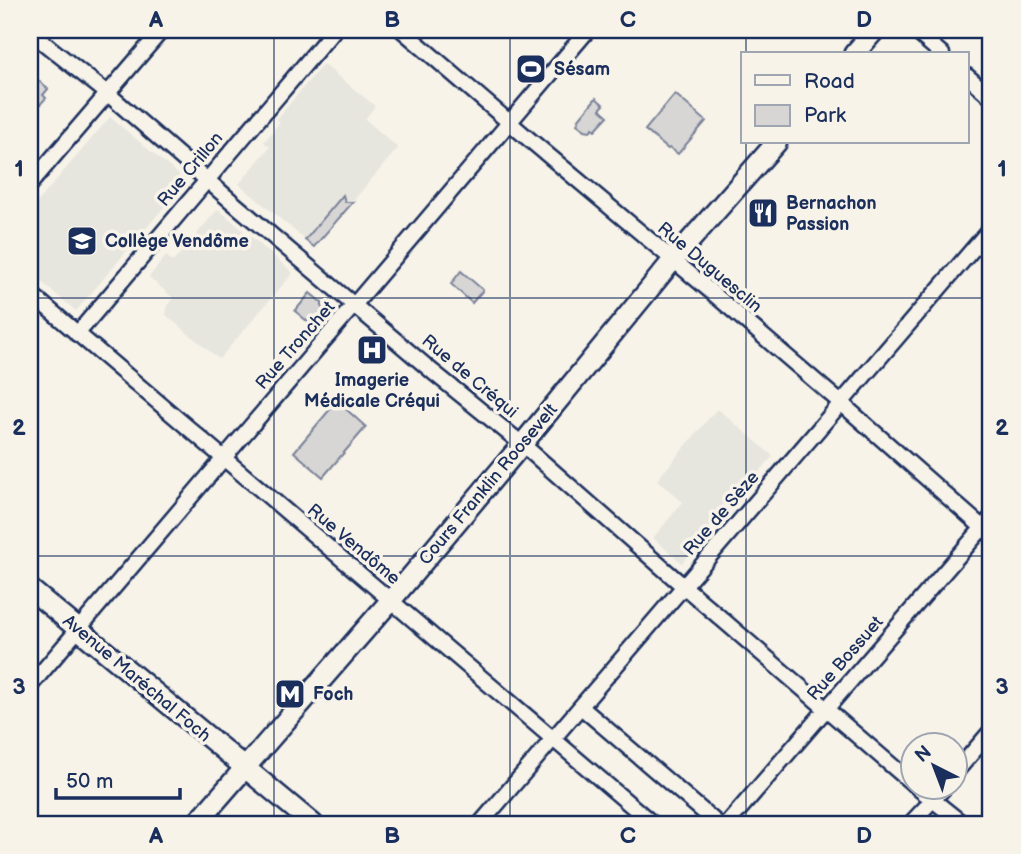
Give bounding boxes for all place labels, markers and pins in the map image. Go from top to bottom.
sports icon: Sésam [514,52,548,86]
place label: Sésam [554,59,610,80]
place label: Bernachon Passion [786,193,877,235]
restaurant icon: Bernachon Passion [746,196,780,230]
school or university icon: Collège Vendôme [65,224,99,258]
place label: Collège Vendôme [105,231,249,252]
hospital icon: Imagerie Médicale Créqui [355,333,389,367]
place label: Imagerie Médicale Créqui [304,370,440,412]
metro station icon: Foch [273,677,307,711]
place label: Foch [313,684,353,705]

